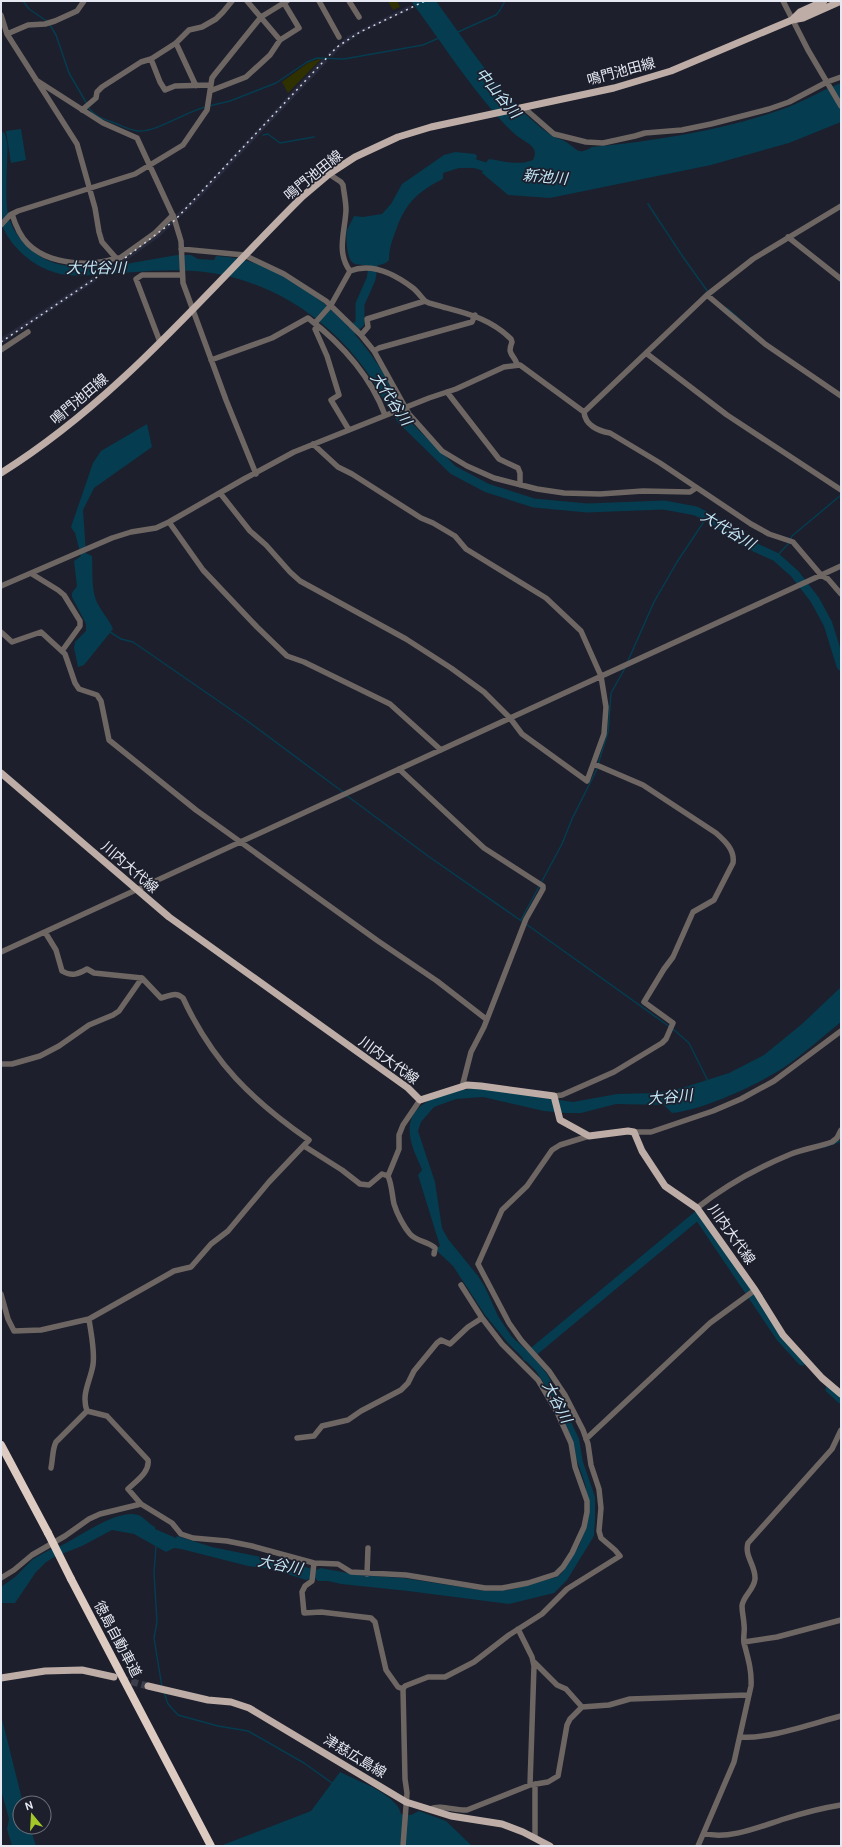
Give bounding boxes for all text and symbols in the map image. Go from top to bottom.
street label: 鳴門池田線 [585,53,657,89]
water label: 中山谷川 [472,64,525,123]
street label: 鳴門池田線 [280,146,346,204]
water label: 新池川 [522,166,570,188]
water label: 大代谷川 [66,259,128,277]
water label: 大代谷川 [367,369,416,431]
street label: 鳴門池田線 [46,370,112,428]
water label: 大代谷川 [698,507,760,554]
street label: 川内大代線 [98,837,162,897]
street label: 川内大代線 [355,1032,423,1088]
water label: 大谷川 [647,1086,695,1108]
street label: 川内大代線 [705,1200,759,1268]
water label: 大谷川 [538,1378,576,1428]
water label: 大谷川 [256,1552,306,1579]
street label: 徳島自動車道 [90,1598,146,1680]
street label: 津慈広島線 [320,1730,390,1782]
north arrow [12,1795,52,1835]
text: N [23,1798,35,1813]

